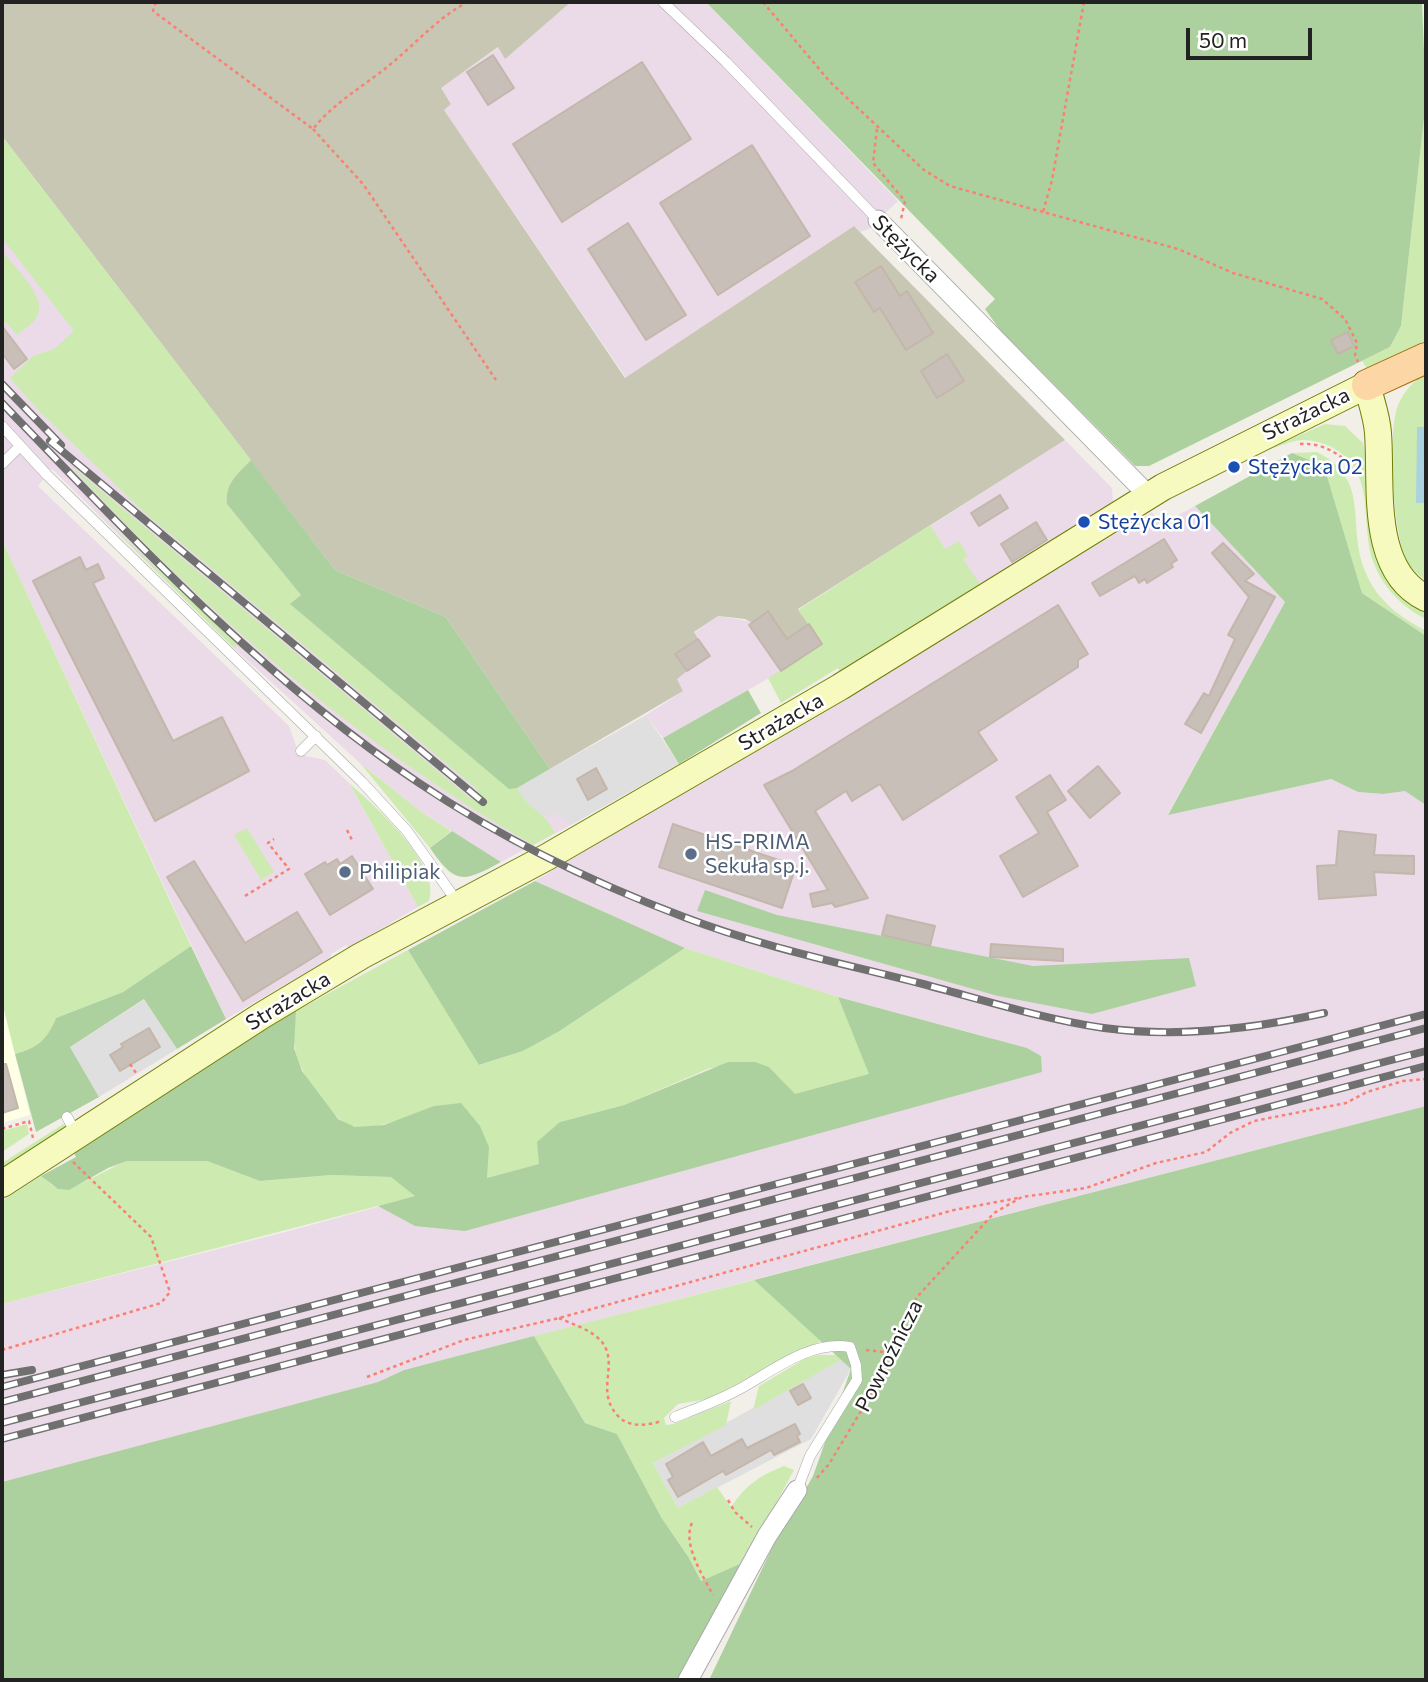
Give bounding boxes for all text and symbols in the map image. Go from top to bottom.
scale bar [1190,14,1316,58]
text: 50 m [1199,27,1247,52]
street label: Stężycka [867,210,945,288]
street label: Strażacka [1258,382,1354,446]
place label: Stężycka 02 [1248,454,1363,480]
marker: Stężycka 02 [1226,459,1242,475]
place label: Stężycka 01 [1098,509,1210,535]
marker: Stężycka 01 [1076,514,1092,530]
street label: Strażacka [734,688,828,756]
place label: HS-PRIMA Sekuła sp.j. [705,829,810,879]
marker: HS-PRIMA Sekuła sp.j. [683,846,699,862]
place label: Philipiak [359,859,441,885]
marker: Philipiak [337,864,353,880]
street label: Strażacka [241,966,335,1036]
street label: Powroźnicza [850,1296,928,1416]

